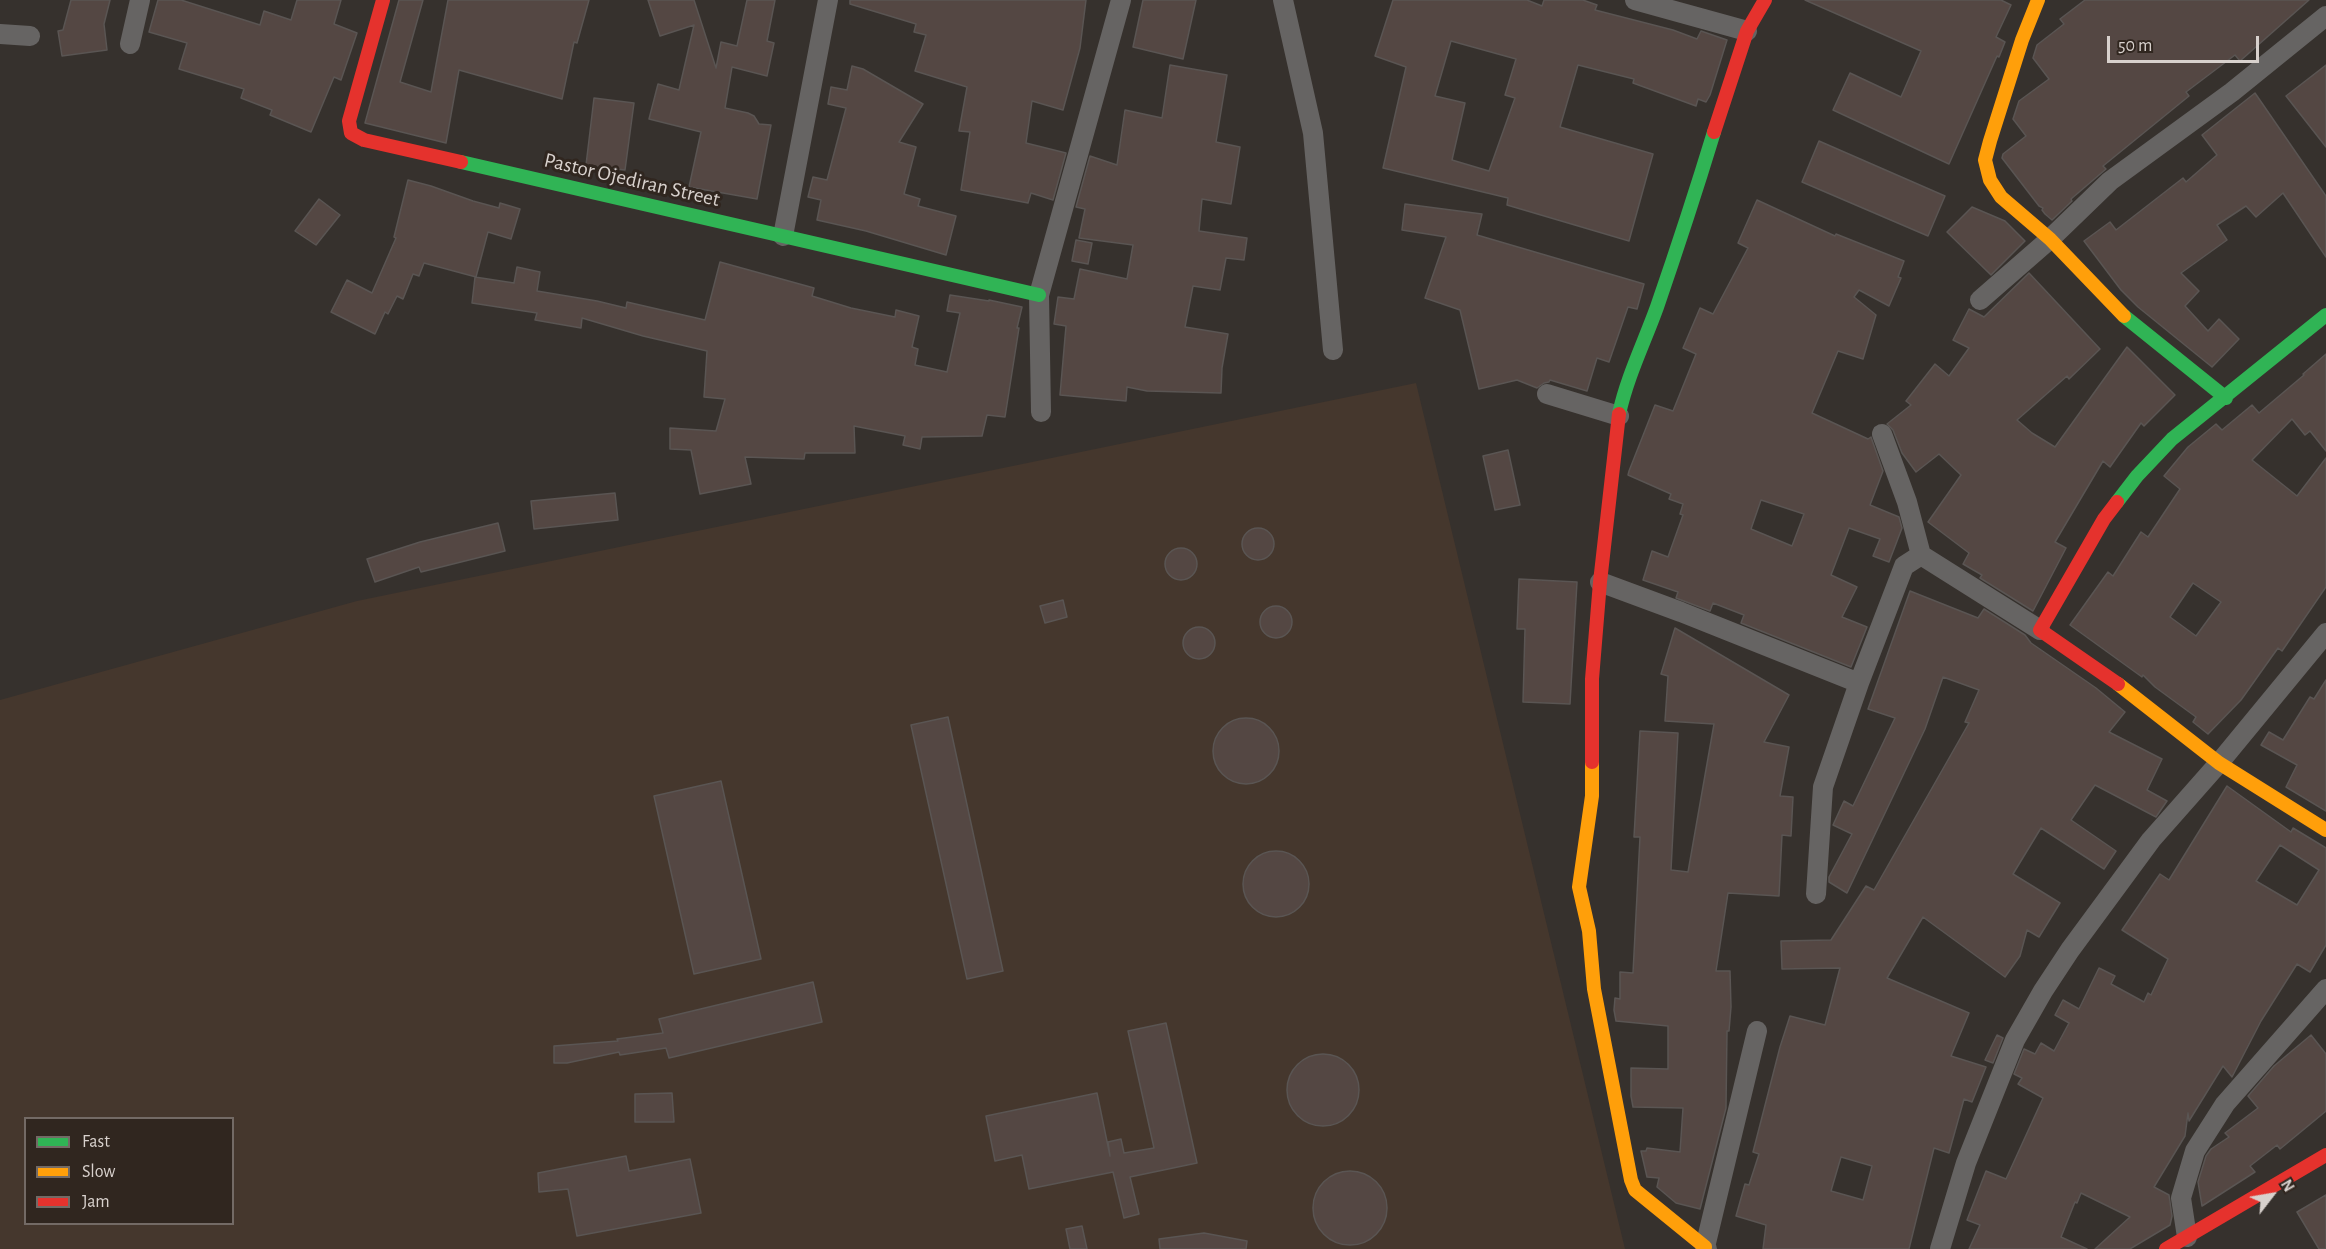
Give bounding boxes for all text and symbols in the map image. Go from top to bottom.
scale bar [2110,24,2262,62]
text: 50 m [2118,37,2152,55]
street label: Pastor Ojediran Street [542,148,722,212]
legend [24,1117,234,1225]
text: Fast [82,1133,110,1151]
text: Slow [82,1163,115,1181]
north arrow [2242,1165,2302,1225]
text: N [2278,1177,2297,1195]
text: Jam [82,1193,110,1211]

